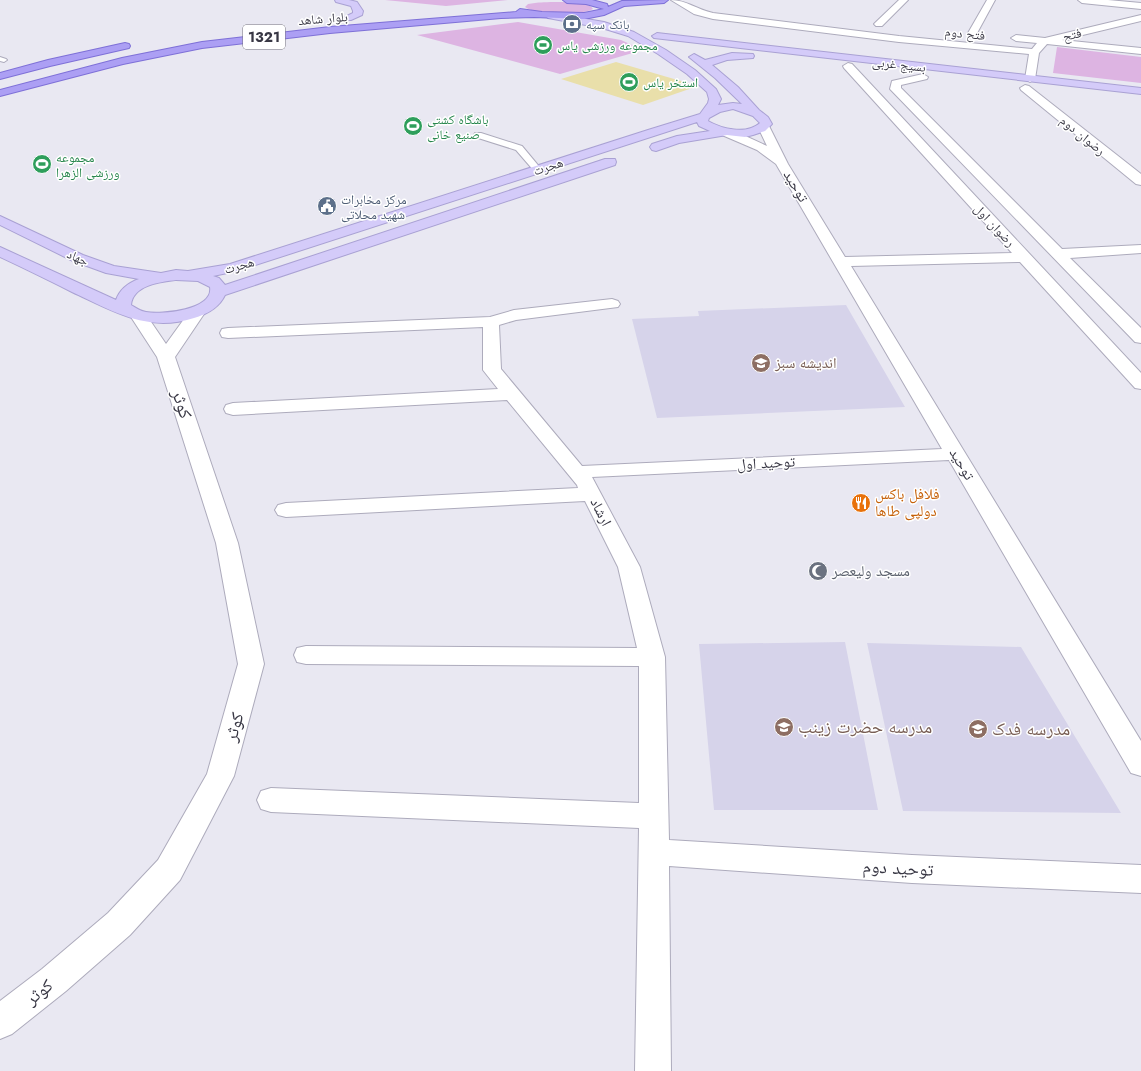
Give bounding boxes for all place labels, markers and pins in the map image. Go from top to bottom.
bank icon: بانک سپه [561,13,583,35]
place label: بانک سپه [586,15,630,34]
sports icon: مجموعه ورزشی یاس [532,34,554,56]
place label: مجموعه ورزشی یاس [557,36,658,55]
sports icon: استخر یاس [618,71,640,93]
place label: استخر یاس [643,73,698,92]
place label: باشگاه کشتی صنیع خانی [427,110,489,144]
sports icon: باشگاه کشتی صنیع خانی [402,115,424,137]
place label: مجموعه ورزشی الزهرا [56,148,120,182]
sports icon: مجموعه ورزشی الزهرا [31,153,53,175]
place label: مرکز مخابرات شهید محلاتی [341,190,407,224]
public building icon: مرکز مخابرات شهید محلاتی [316,195,338,217]
school or university icon: اندیشه سبز [750,352,772,374]
place label: اندیشه سبز [774,352,837,374]
place label: فلافل باکس دولپی طاها [875,483,940,522]
restaurant icon: فلافل باکس دولپی طاها [850,492,872,514]
mosque icon: مسجد ولیعصر [807,560,829,582]
place label: مسجد ولیعصر [831,560,910,582]
place label: مدرسه حضرت زینب [798,714,932,740]
school or university icon: مدرسه حضرت زینب [773,716,795,738]
place label: مدرسه فدک [992,716,1070,742]
school or university icon: مدرسه فدک [967,718,989,740]

